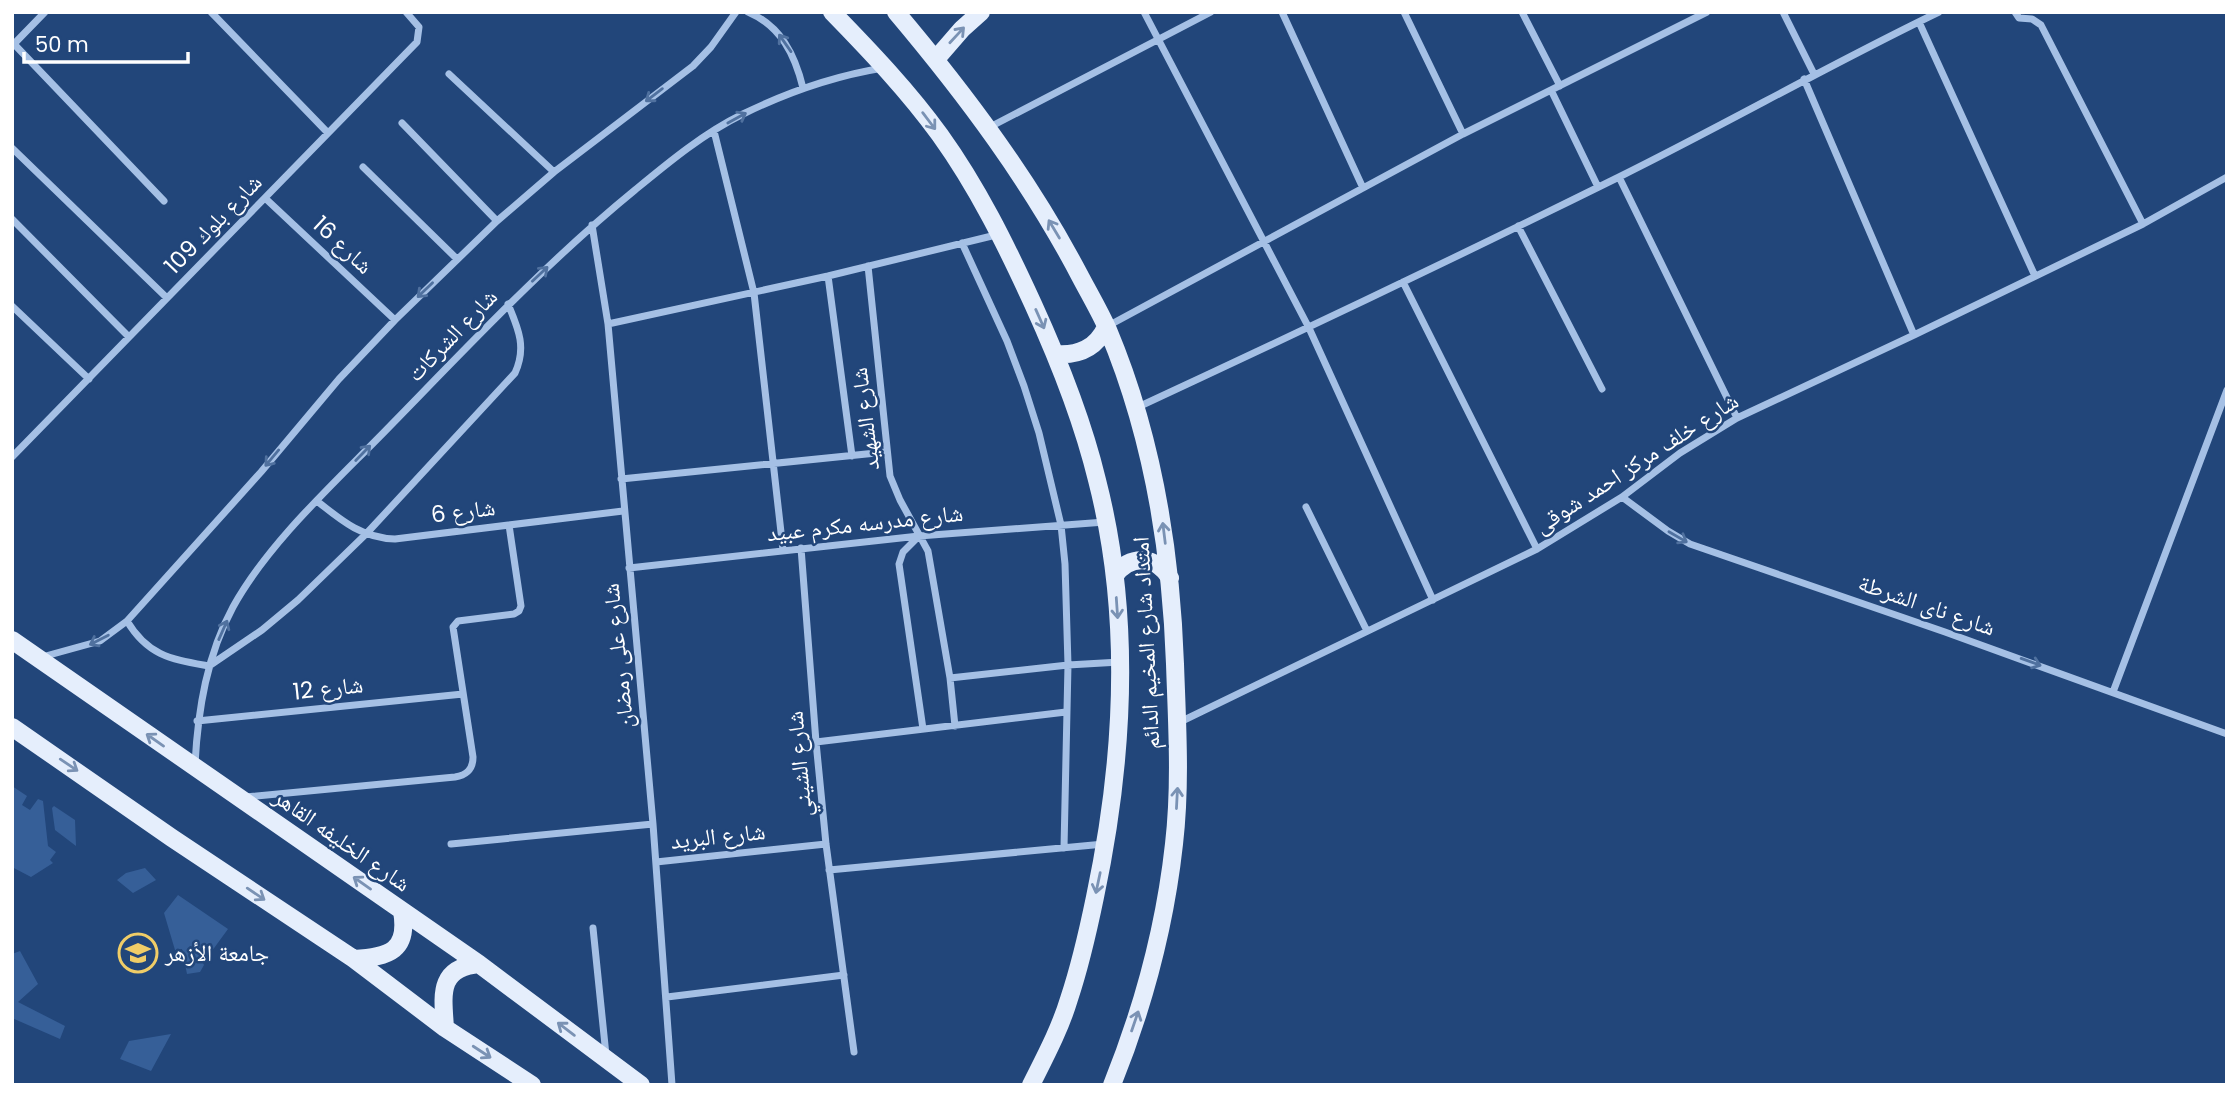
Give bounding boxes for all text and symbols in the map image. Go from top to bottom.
scale bar [24,21,189,65]
one-way arrow [949,27,966,44]
text: 50 m [35,30,89,59]
one-way arrow [778,34,792,53]
one-way arrow [645,88,664,102]
one-way arrow [726,111,747,124]
one-way arrow [922,111,937,129]
street label: شارع بلوك 109 [157,167,269,281]
street label: شارع 16 [306,209,380,281]
one-way arrow [1046,219,1060,239]
one-way arrow [531,265,548,282]
street label: شارع الشركات [400,281,504,389]
one-way arrow [417,281,434,298]
one-way arrow [1034,308,1047,329]
street label: شارع الشهيد [843,366,887,472]
street label: شارع خلف مركز احمد شوقى [1528,385,1744,541]
one-way arrow [355,445,372,462]
one-way arrow [264,449,280,467]
street label: شارع 6 [429,491,497,531]
street label: شارع مدرسه مكرم عبيد [765,497,965,549]
one-way arrow [1158,522,1171,544]
one-way arrow [1667,531,1688,544]
street label: امتداد شارع المخيم الدائم [1124,536,1168,750]
street label: شارع ناى الشرطة [1854,567,2000,643]
street label: شارع على رمضان [594,582,642,730]
one-way arrow [1111,596,1124,618]
one-way arrow [217,620,230,641]
one-way arrow [90,633,110,647]
one-way arrow [2019,657,2041,669]
street label: شارع 12 [291,668,365,708]
street label: شارع الشيني [778,709,822,818]
one-way arrow [146,733,165,747]
one-way arrow [59,758,78,772]
street label: شارع الخليفه القاهر [266,780,417,899]
one-way arrow [1170,786,1183,809]
street label: شارع البريد [669,815,767,857]
one-way arrow [1091,871,1105,894]
one-way arrow [353,876,372,890]
one-way arrow [246,887,265,901]
school or university icon: جامعة الأزهر [117,932,159,974]
place label: جامعة الأزهر [164,937,269,969]
one-way arrow [1130,1010,1142,1032]
one-way arrow [558,1022,576,1037]
one-way arrow [472,1046,492,1060]

